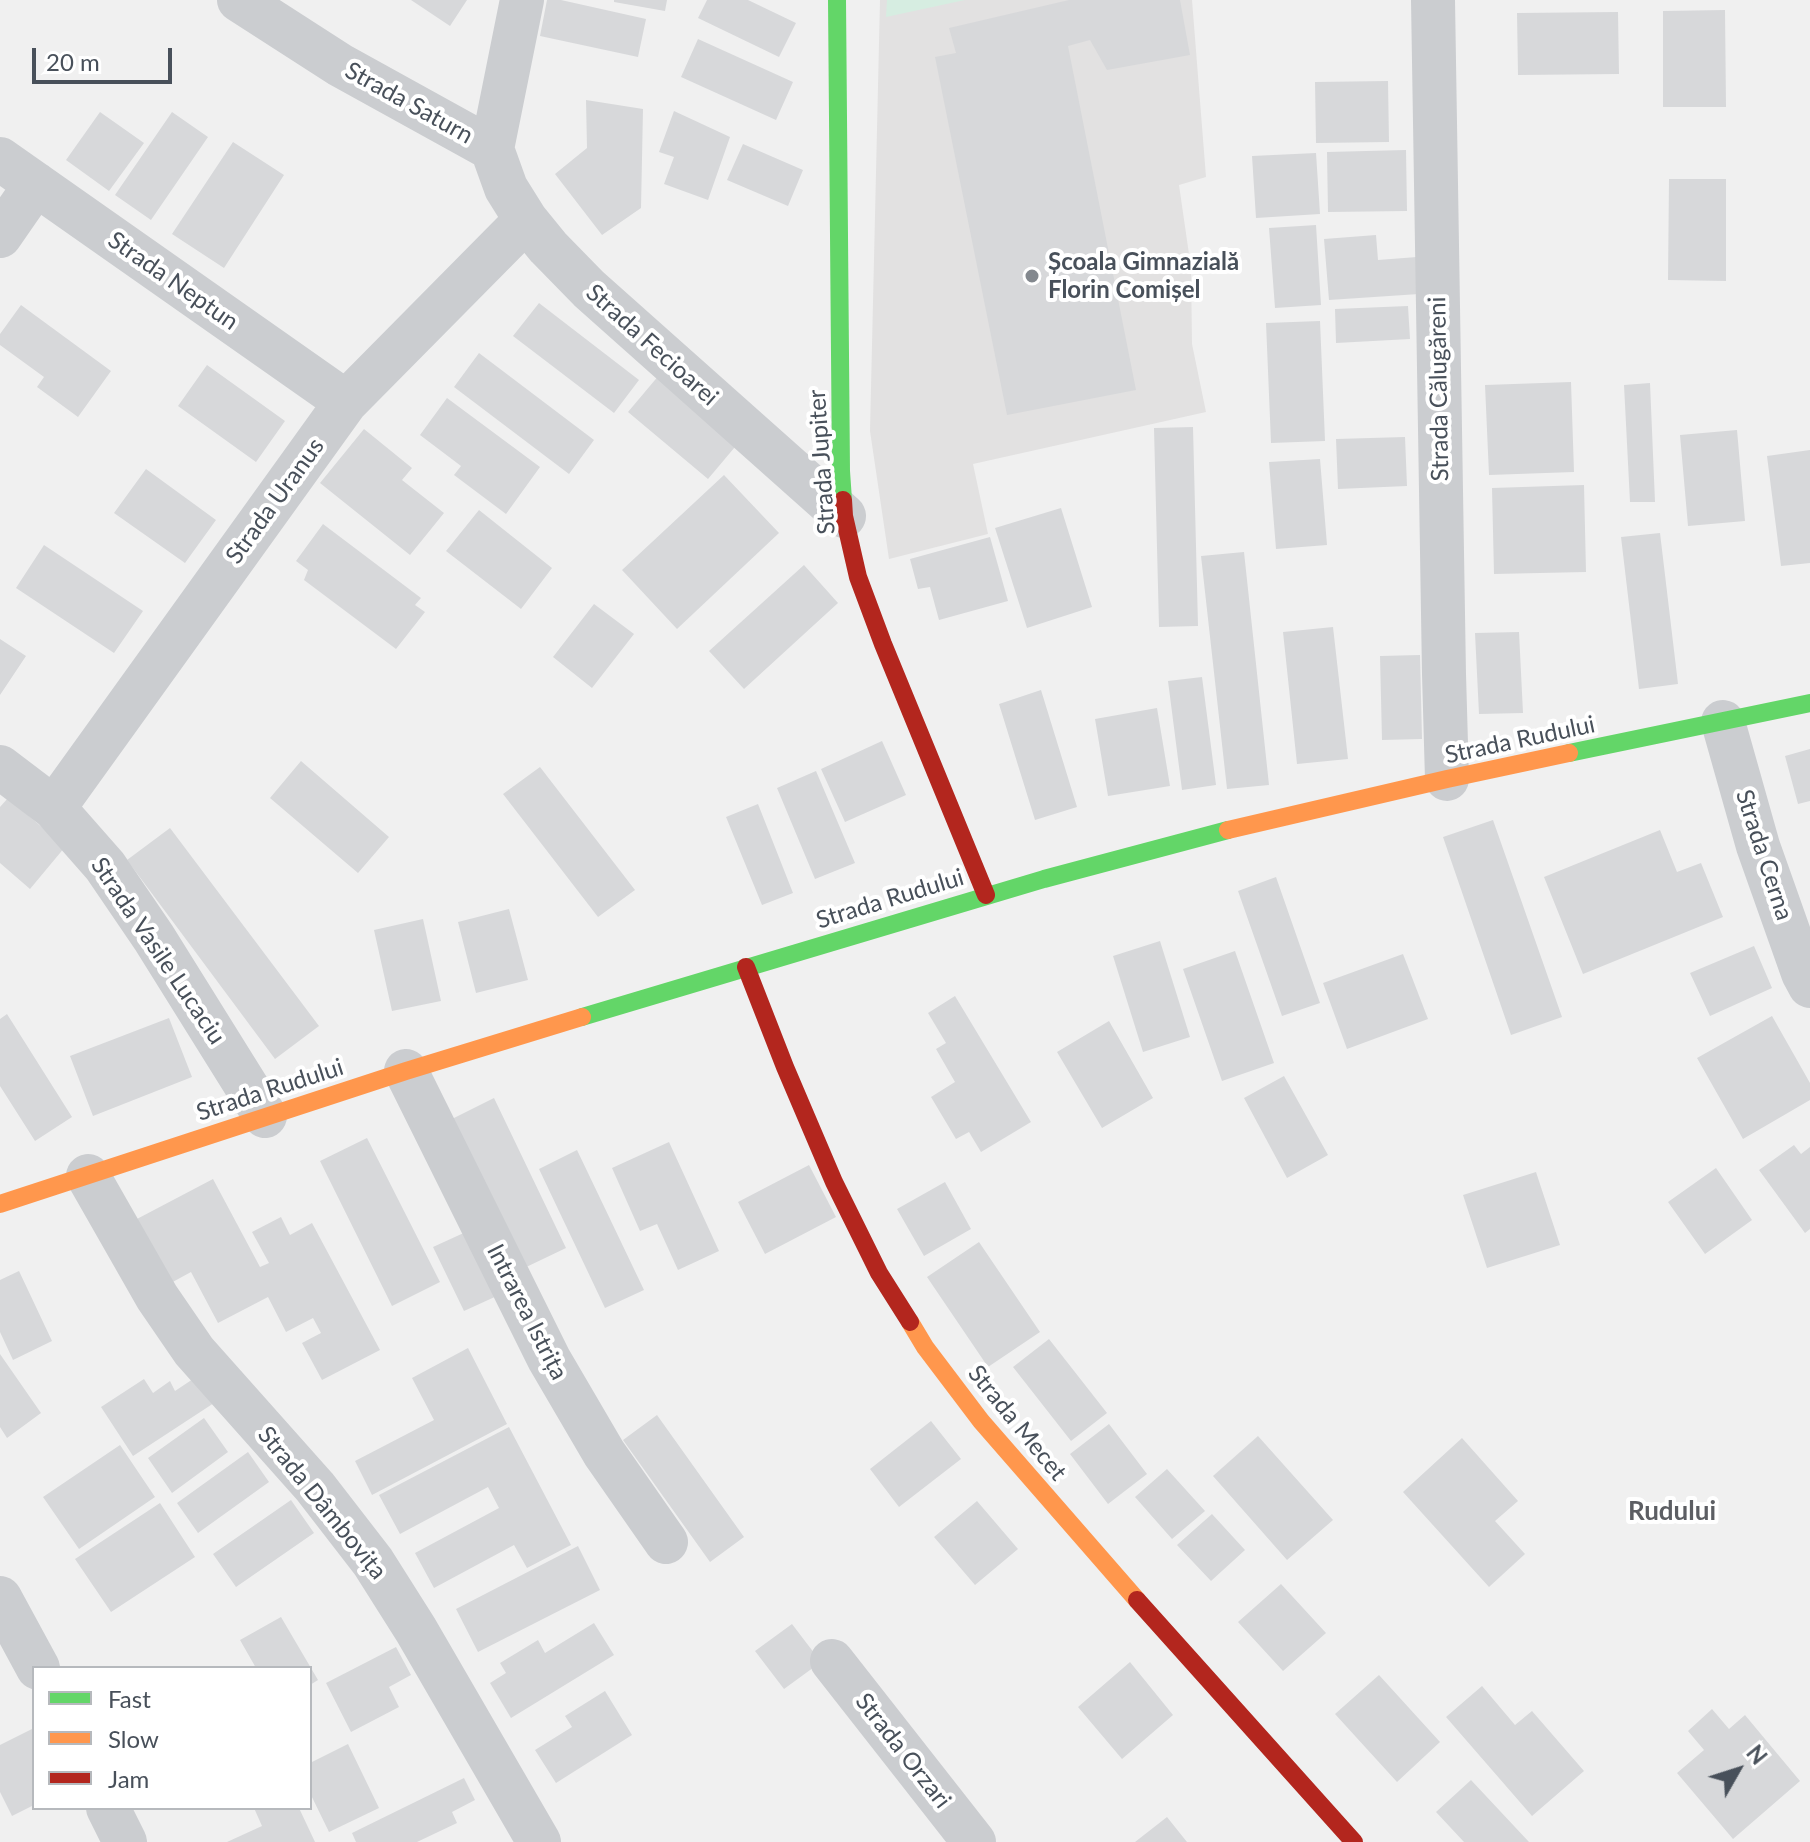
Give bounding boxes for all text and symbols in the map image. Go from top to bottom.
scale bar [36,32,176,82]
text: 20 m [46,47,100,76]
street label: Strada Saturn [340,56,478,150]
street label: Strada Neptun [102,226,244,336]
place label: Școala Gimnazială Florin Comișel [1048,248,1239,304]
marker: Școala Gimnazială Florin Comișel [1023,267,1041,285]
street label: Strada Fecioarei [580,278,724,412]
street label: Strada Călugăreni [1423,296,1455,482]
street label: Strada Jupiter [803,388,841,536]
street label: Strada Uranus [220,433,330,569]
street label: Strada Rudului [1442,710,1598,770]
street label: Strada Cerna [1729,786,1799,924]
street label: Strada Vasile Lucaciu [85,852,231,1050]
street label: Strada Rudului [813,863,967,935]
street label: Strada Rudului [193,1053,347,1127]
street label: Intrarea Istrița [481,1239,573,1385]
street label: Strada Mecet [962,1360,1072,1486]
street label: Strada Dâmbovița [252,1421,392,1585]
district label: Rudului [1628,1496,1716,1528]
legend [32,1666,312,1810]
text: Fast [108,1684,151,1713]
street label: Strada Orzari [849,1688,957,1814]
text: Slow [108,1724,159,1753]
north arrow [1698,1730,1778,1810]
text: N [1741,1739,1773,1770]
text: Jam [108,1764,149,1793]

